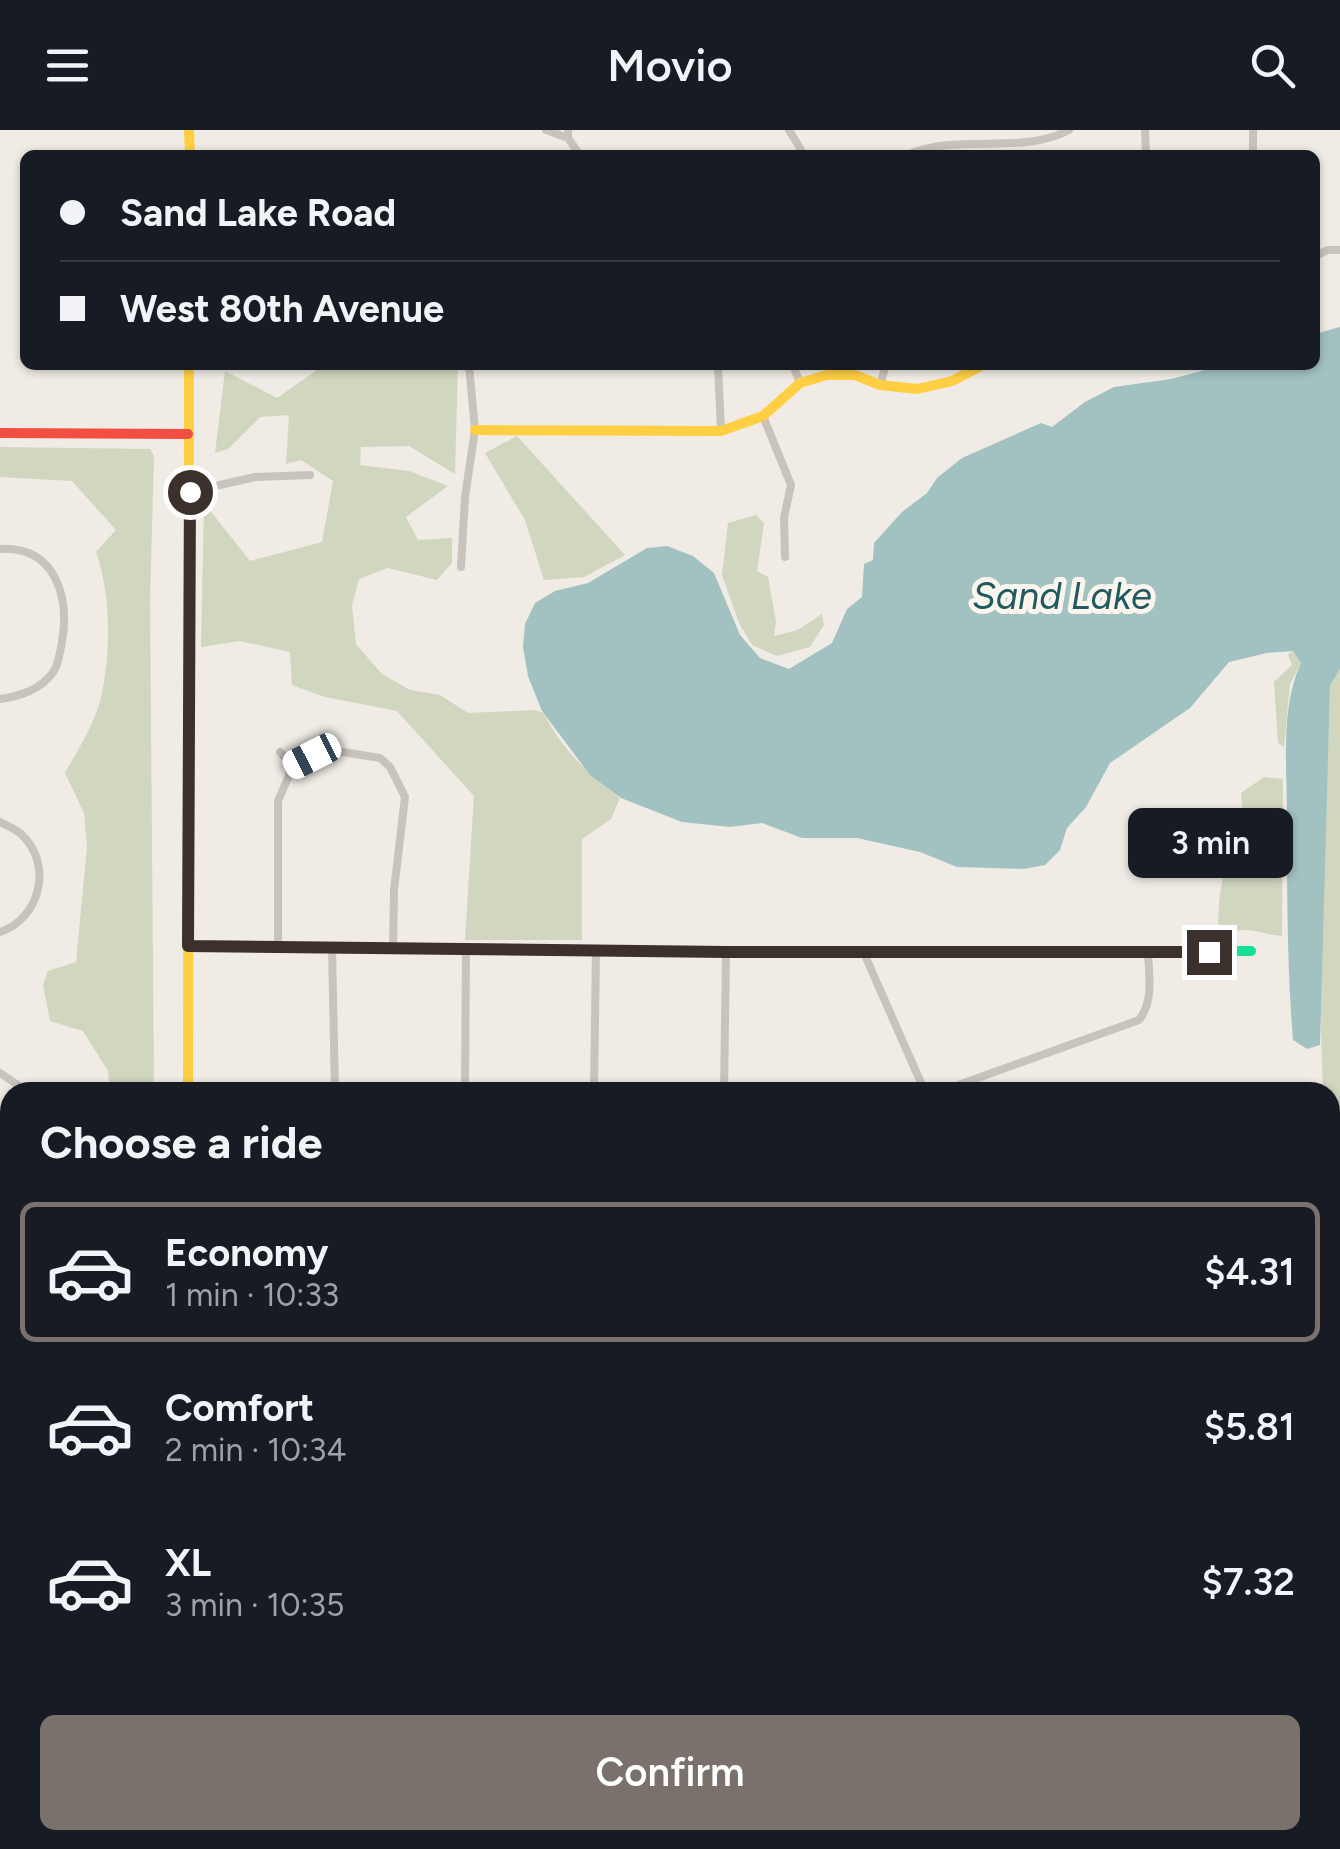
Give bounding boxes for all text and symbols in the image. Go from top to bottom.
icon: menu [40,38,95,93]
text: Movio [607,38,733,92]
icon: search [1245,38,1300,93]
text: Sand Lake Road [120,190,396,236]
text: West 80th Avenue [120,286,444,332]
route start [168,470,213,515]
water label: Sand Lake [972,573,1152,619]
car [278,729,346,783]
callout: 3 min [1126,807,1292,877]
text: 3 min [1171,824,1250,862]
route end [1187,930,1232,975]
text: Choose a ride [40,1115,322,1169]
icon: car [45,1227,135,1317]
text: Economy [165,1230,328,1276]
text: $4.31 [1204,1249,1295,1295]
text: 1 min · 10:33 [165,1276,339,1314]
icon: car [45,1382,135,1472]
text: Comfort [165,1385,314,1431]
text: $5.81 [1204,1404,1295,1450]
text: 2 min · 10:34 [165,1431,346,1469]
icon: car [45,1537,135,1627]
text: XL [165,1540,211,1586]
text: $7.32 [1202,1559,1295,1605]
text: 3 min · 10:35 [165,1586,344,1624]
button: Confirm [40,1715,1300,1830]

